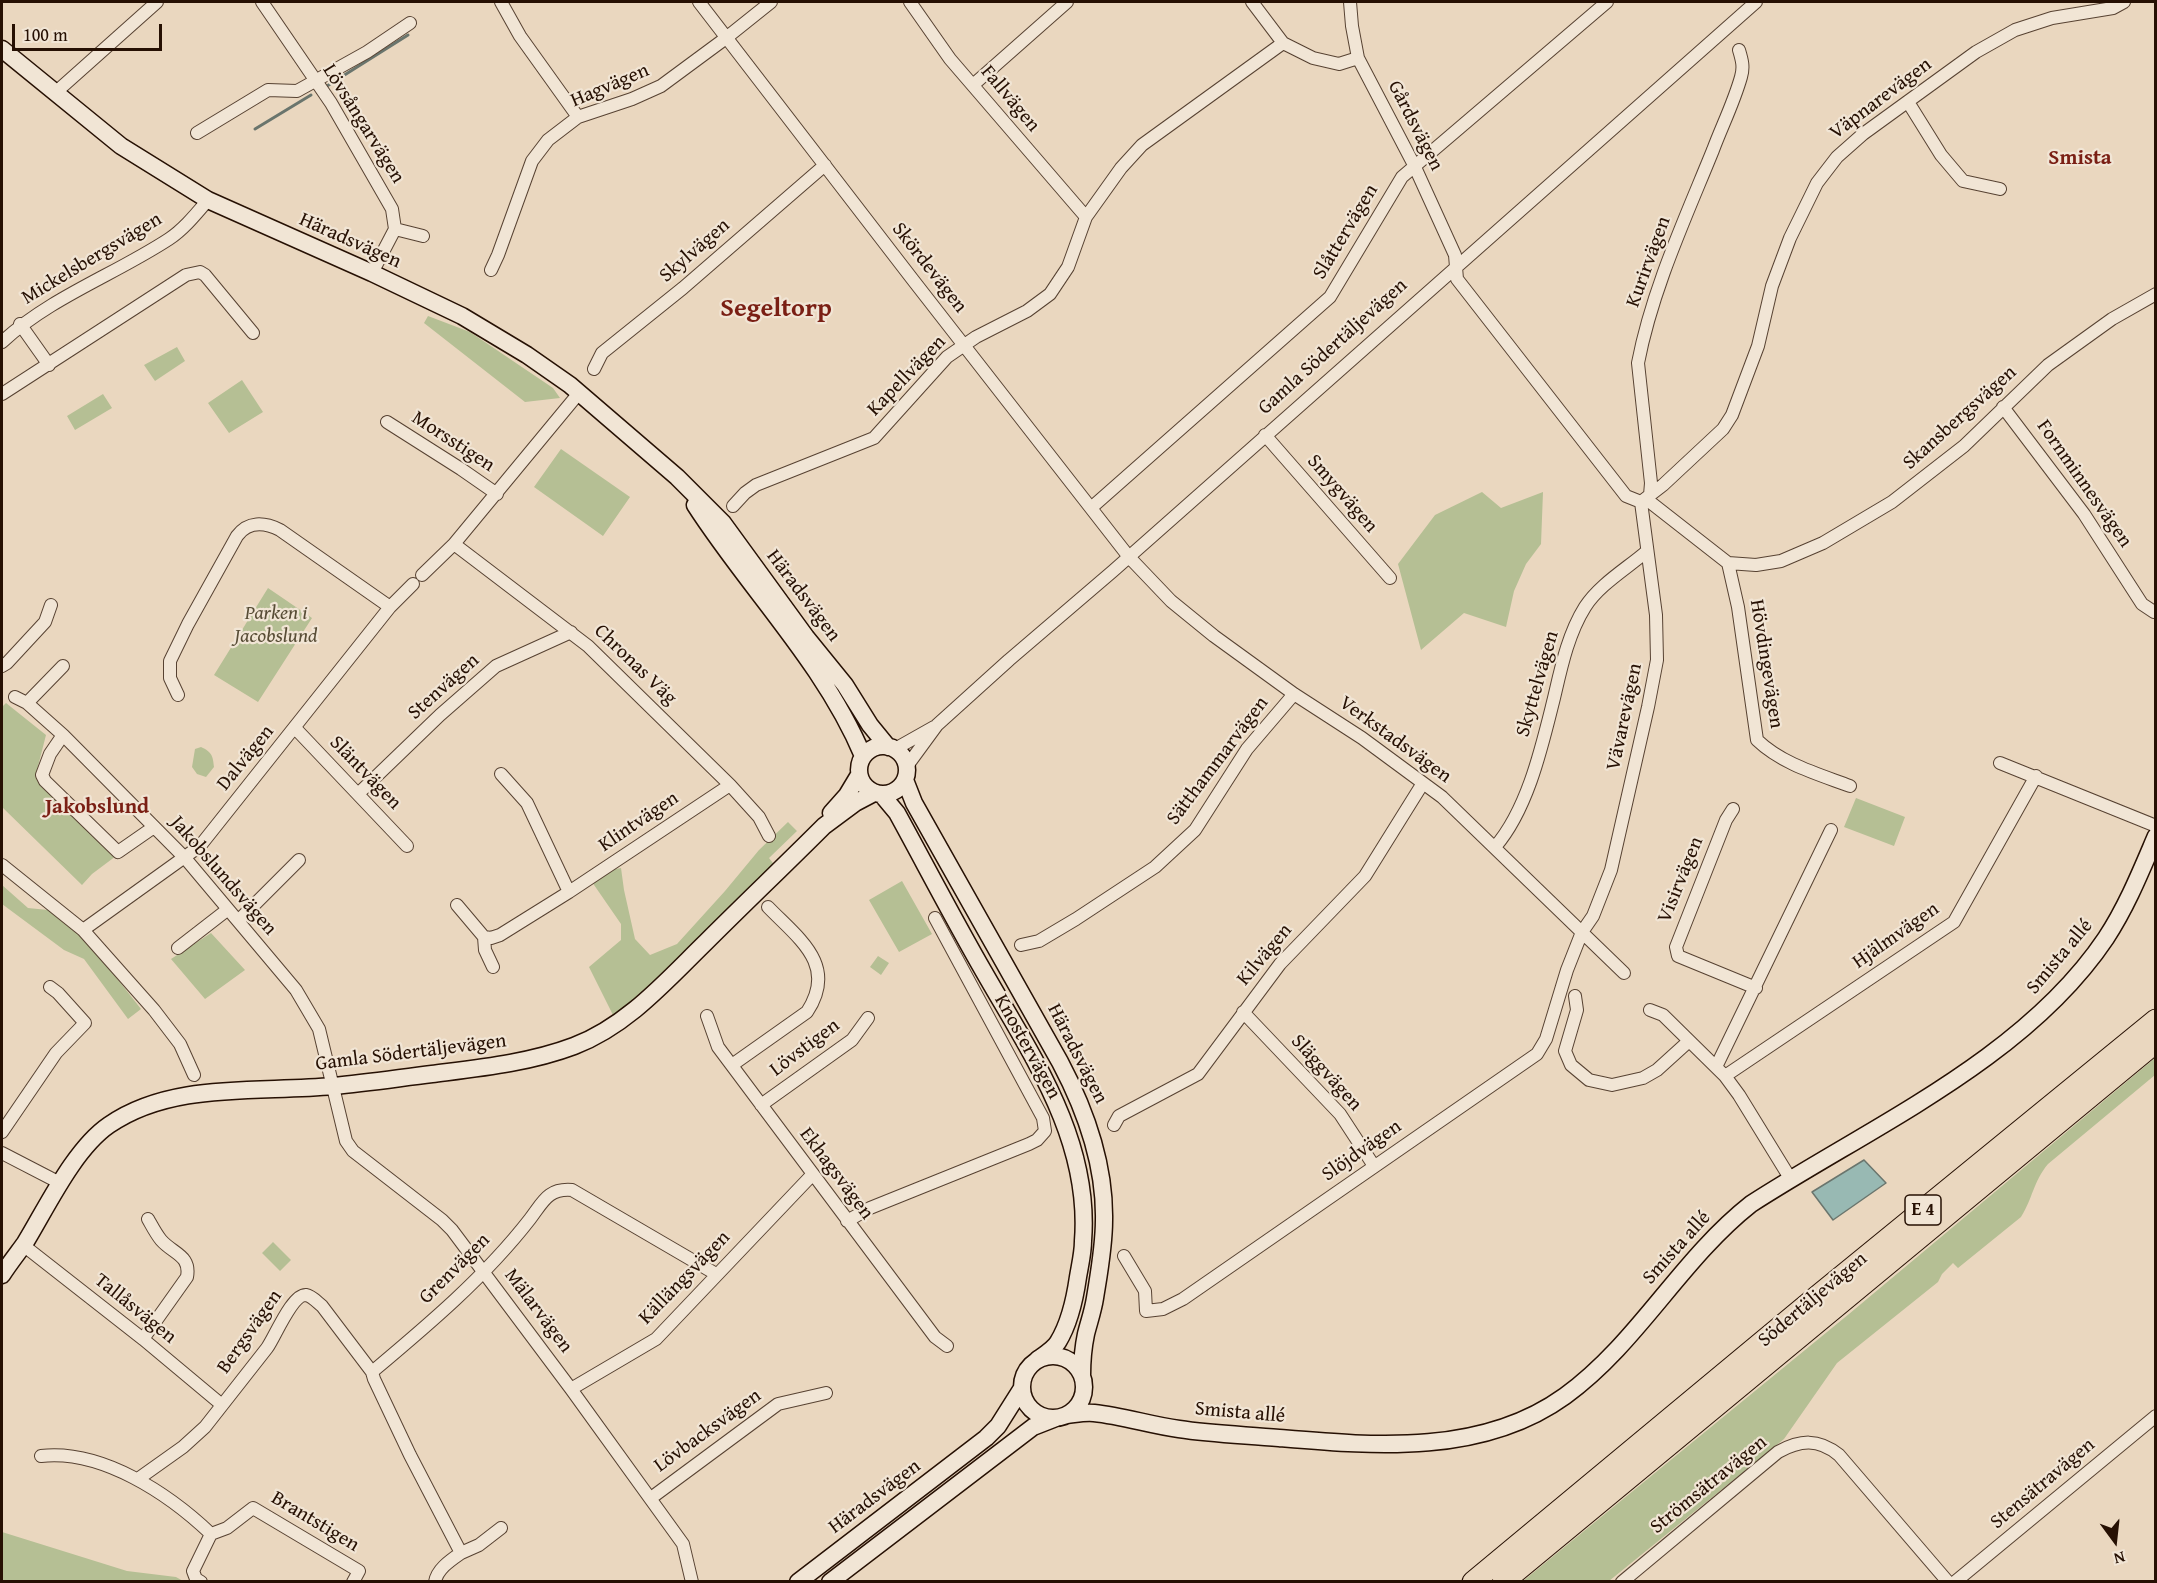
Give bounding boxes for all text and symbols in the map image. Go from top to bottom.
scale bar [15,12,165,50]
text: 100 m [23,21,68,48]
street label: Väpnarevägen [1825,53,1937,145]
street label: Hagvägen [567,59,653,113]
street label: Lövsångarvägen [317,60,409,188]
street label: Fallvägen [975,61,1045,137]
street label: Gårdsvägen [1382,77,1448,175]
district label: Smista [2048,146,2112,172]
street label: Slåttervägen [1308,180,1384,284]
street label: Mickelsbergsvägen [18,208,166,310]
street label: Häradsvägen [295,208,405,274]
street label: Kurirvägen [1622,213,1676,311]
street label: Skylvägen [655,214,735,288]
street label: Skördevägen [886,218,972,318]
street label: Gamla Södertäljevägen [1254,274,1412,420]
district label: Segeltorp [720,293,832,325]
street label: Kapellvägen [863,331,951,421]
street label: Skansbergsvägen [1898,361,2022,475]
street label: Morsstigen [407,406,499,478]
street label: Fornminnesvägen [2031,416,2137,552]
street label: Smygvägen [1301,450,1383,538]
street label: Häradsvägen [761,545,845,647]
street label: Hövdingevägen [1744,598,1788,730]
park label: Parken i Jacobslund [234,602,318,649]
street label: Chronas Väg [589,620,681,710]
street label: Skyttelvägen [1511,628,1565,740]
street label: Stenvägen [403,649,485,725]
street label: Vävarevägen [1602,661,1648,773]
street label: Verkstadsvägen [1334,691,1456,789]
street label: Sätthammarvägen [1162,692,1274,830]
street label: Dalvägen [212,720,280,796]
street label: Släntvägen [324,731,406,815]
street label: Klintvägen [594,787,684,857]
district label: Jakobslund [45,795,149,821]
street label: Jakobslundsvägen [165,811,281,941]
street label: Visirvägen [1653,834,1709,926]
street label: Hjälmvägen [1848,897,1944,975]
street label: Smista allé [2022,915,2098,999]
street label: Kilvägen [1232,919,1298,991]
street label: Knostervägen [988,991,1066,1103]
street label: Häradsvägen [1042,1000,1112,1108]
street label: Lövstigen [765,1014,845,1082]
street label: Gamla Södertäljevägen [314,1029,508,1077]
street label: Släggvägen [1285,1030,1367,1116]
street label: Slöjdvägen [1318,1115,1406,1187]
street label: Ekhagsvägen [794,1123,878,1225]
road number: E 4 [1905,1195,1941,1225]
street label: Smista allé [1638,1206,1716,1290]
street label: Källängsvägen [634,1226,736,1330]
street label: Grenvägen [415,1229,495,1309]
street label: Södertäljevägen [1754,1247,1872,1353]
street label: Mälarvägen [499,1264,577,1358]
street label: Tallåsvägen [89,1269,181,1349]
street label: Bergsvägen [212,1285,288,1379]
street label: Lövbacksvägen [650,1384,766,1478]
street label: Smista allé [1194,1397,1286,1429]
street label: Strömsätravägen [1646,1431,1772,1539]
street label: Stensätravägen [1986,1433,2100,1535]
street label: Häradsvägen [824,1455,926,1539]
street label: Brantstigen [267,1486,363,1558]
north arrow [2085,1511,2145,1571]
text: N [2111,1545,2128,1571]

